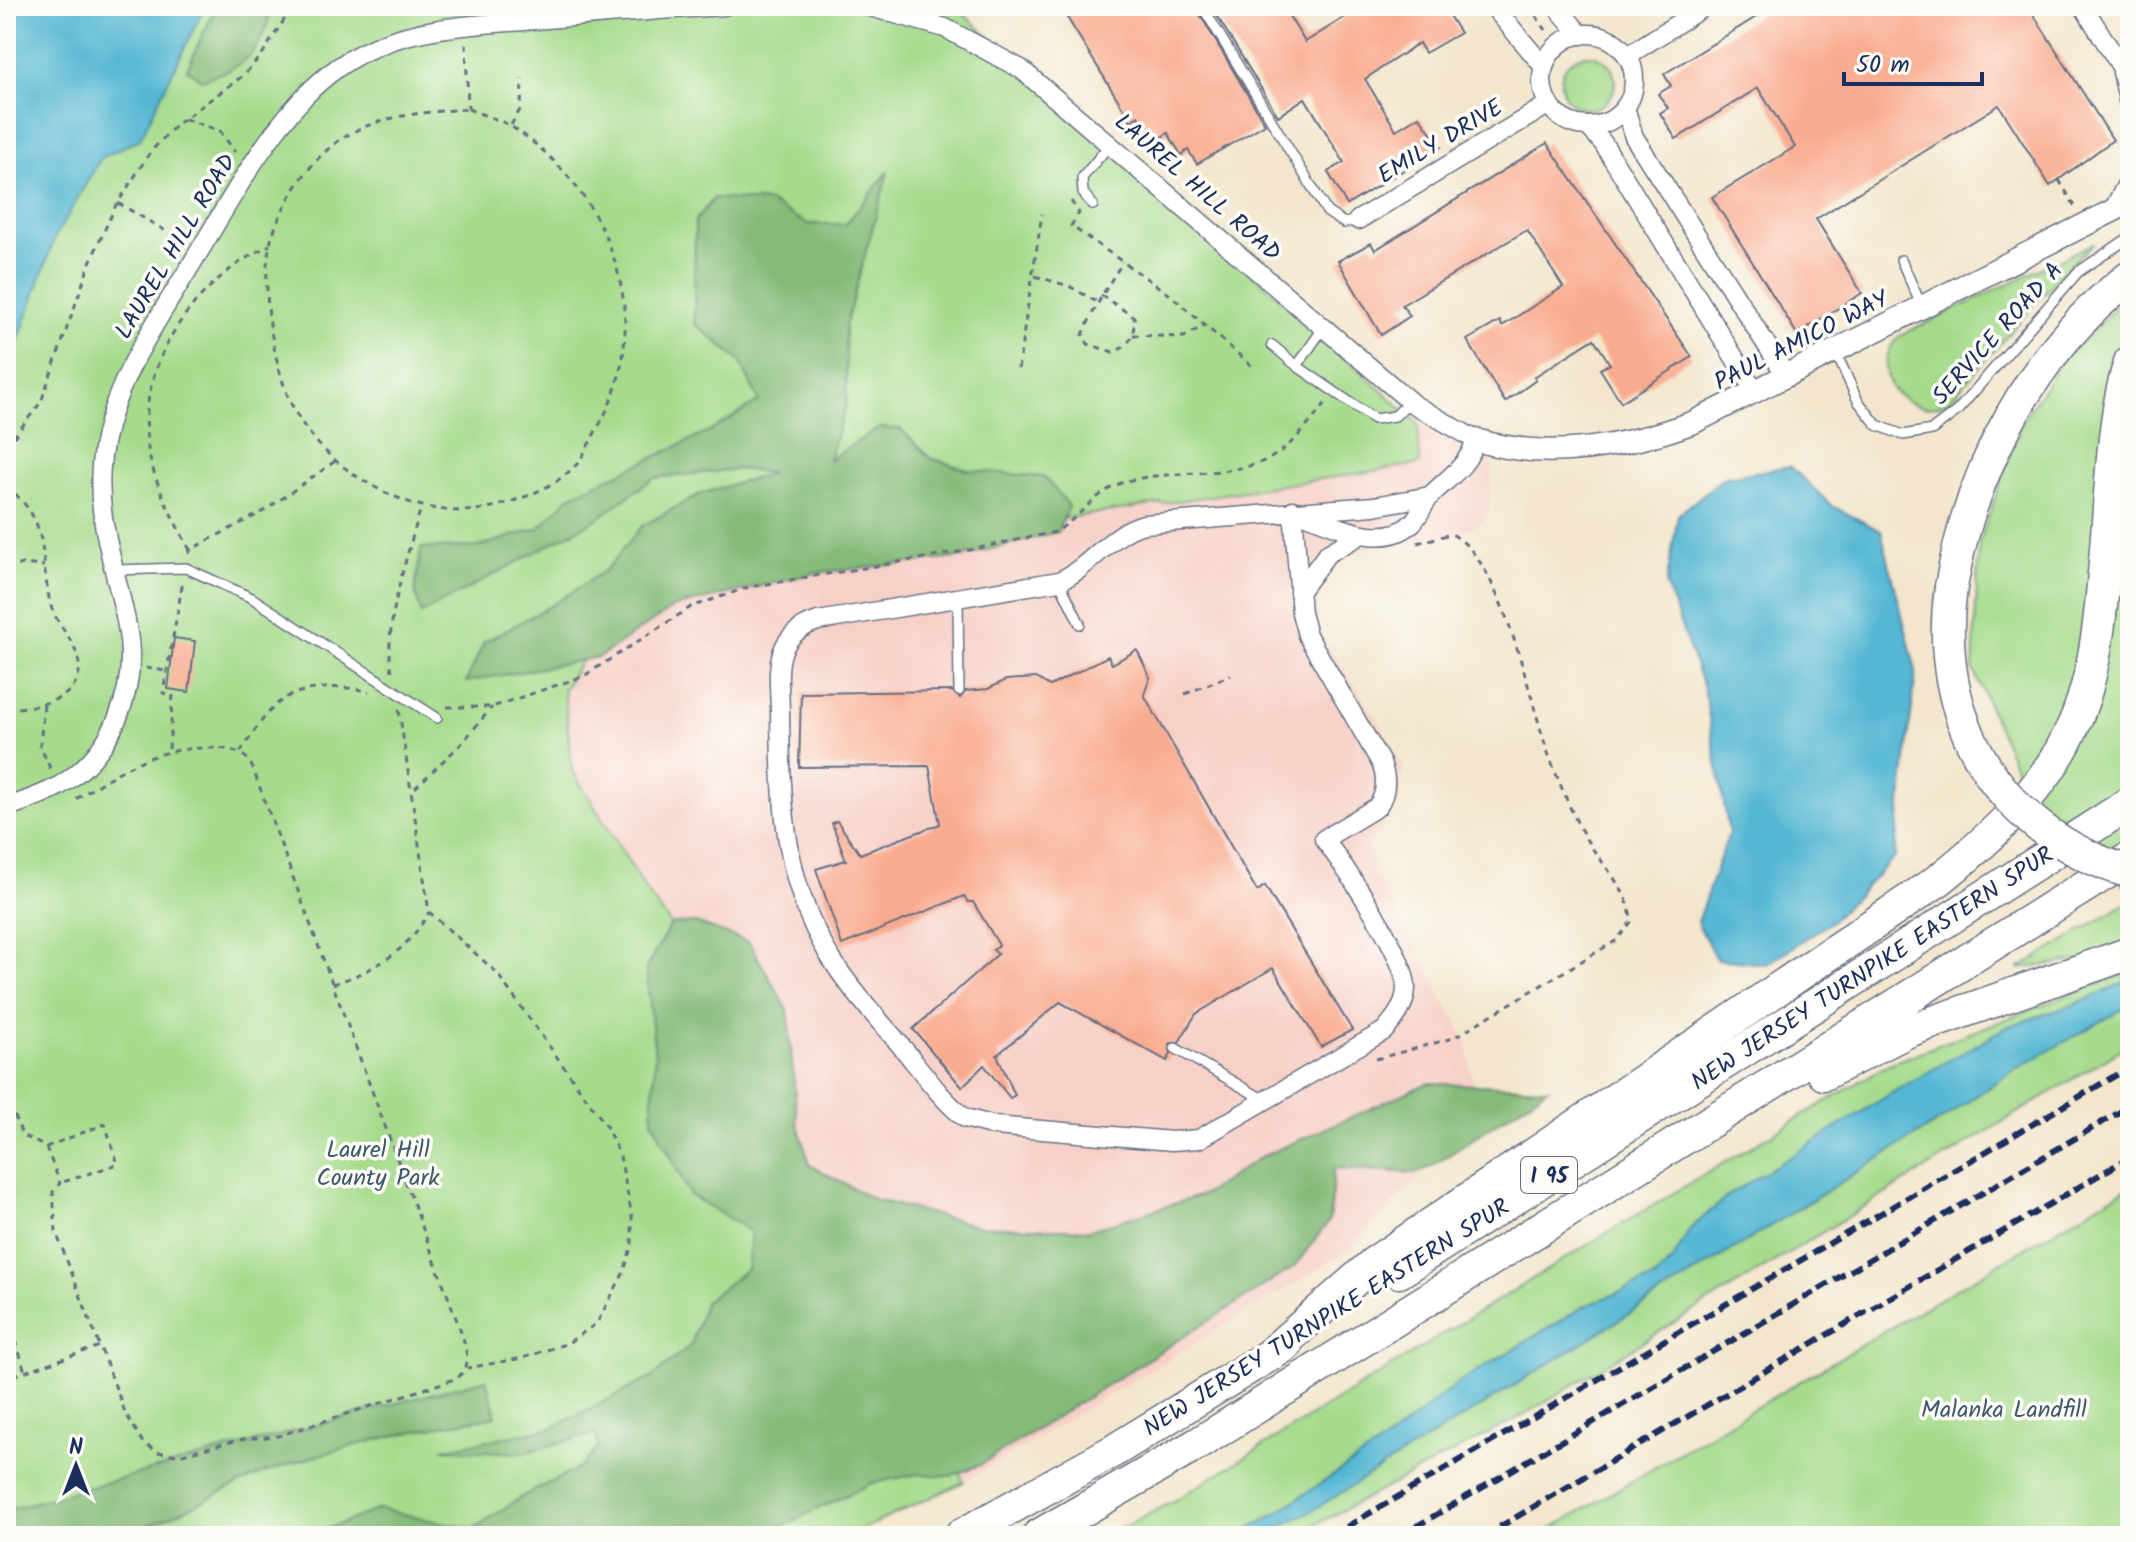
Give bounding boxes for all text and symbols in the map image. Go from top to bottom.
scale bar [1844,36,1982,86]
text: 50 m [1856,46,1910,85]
street label: EMILY DRIVE [1370,89,1512,195]
street label: LAUREL HILL ROAD [1105,104,1289,272]
street label: LAUREL HILL ROAD [105,146,247,347]
street label: SERVICE ROAD A [1923,253,2074,415]
street label: PAUL AMICO WAY [1707,280,1897,402]
street label: NEW JERSEY TURNPIKE EASTERN SPUR [1683,837,2062,1102]
park label: Laurel Hill County Park [316,1131,440,1198]
road number: I 95 [1521,1157,1577,1193]
street label: NEW JERSEY TURNPIKE EASTERN SPUR [1136,1189,1518,1448]
park label: Malanka Landfill [1921,1391,2087,1430]
north arrow [36,1426,116,1506]
text: N [69,1431,83,1466]

